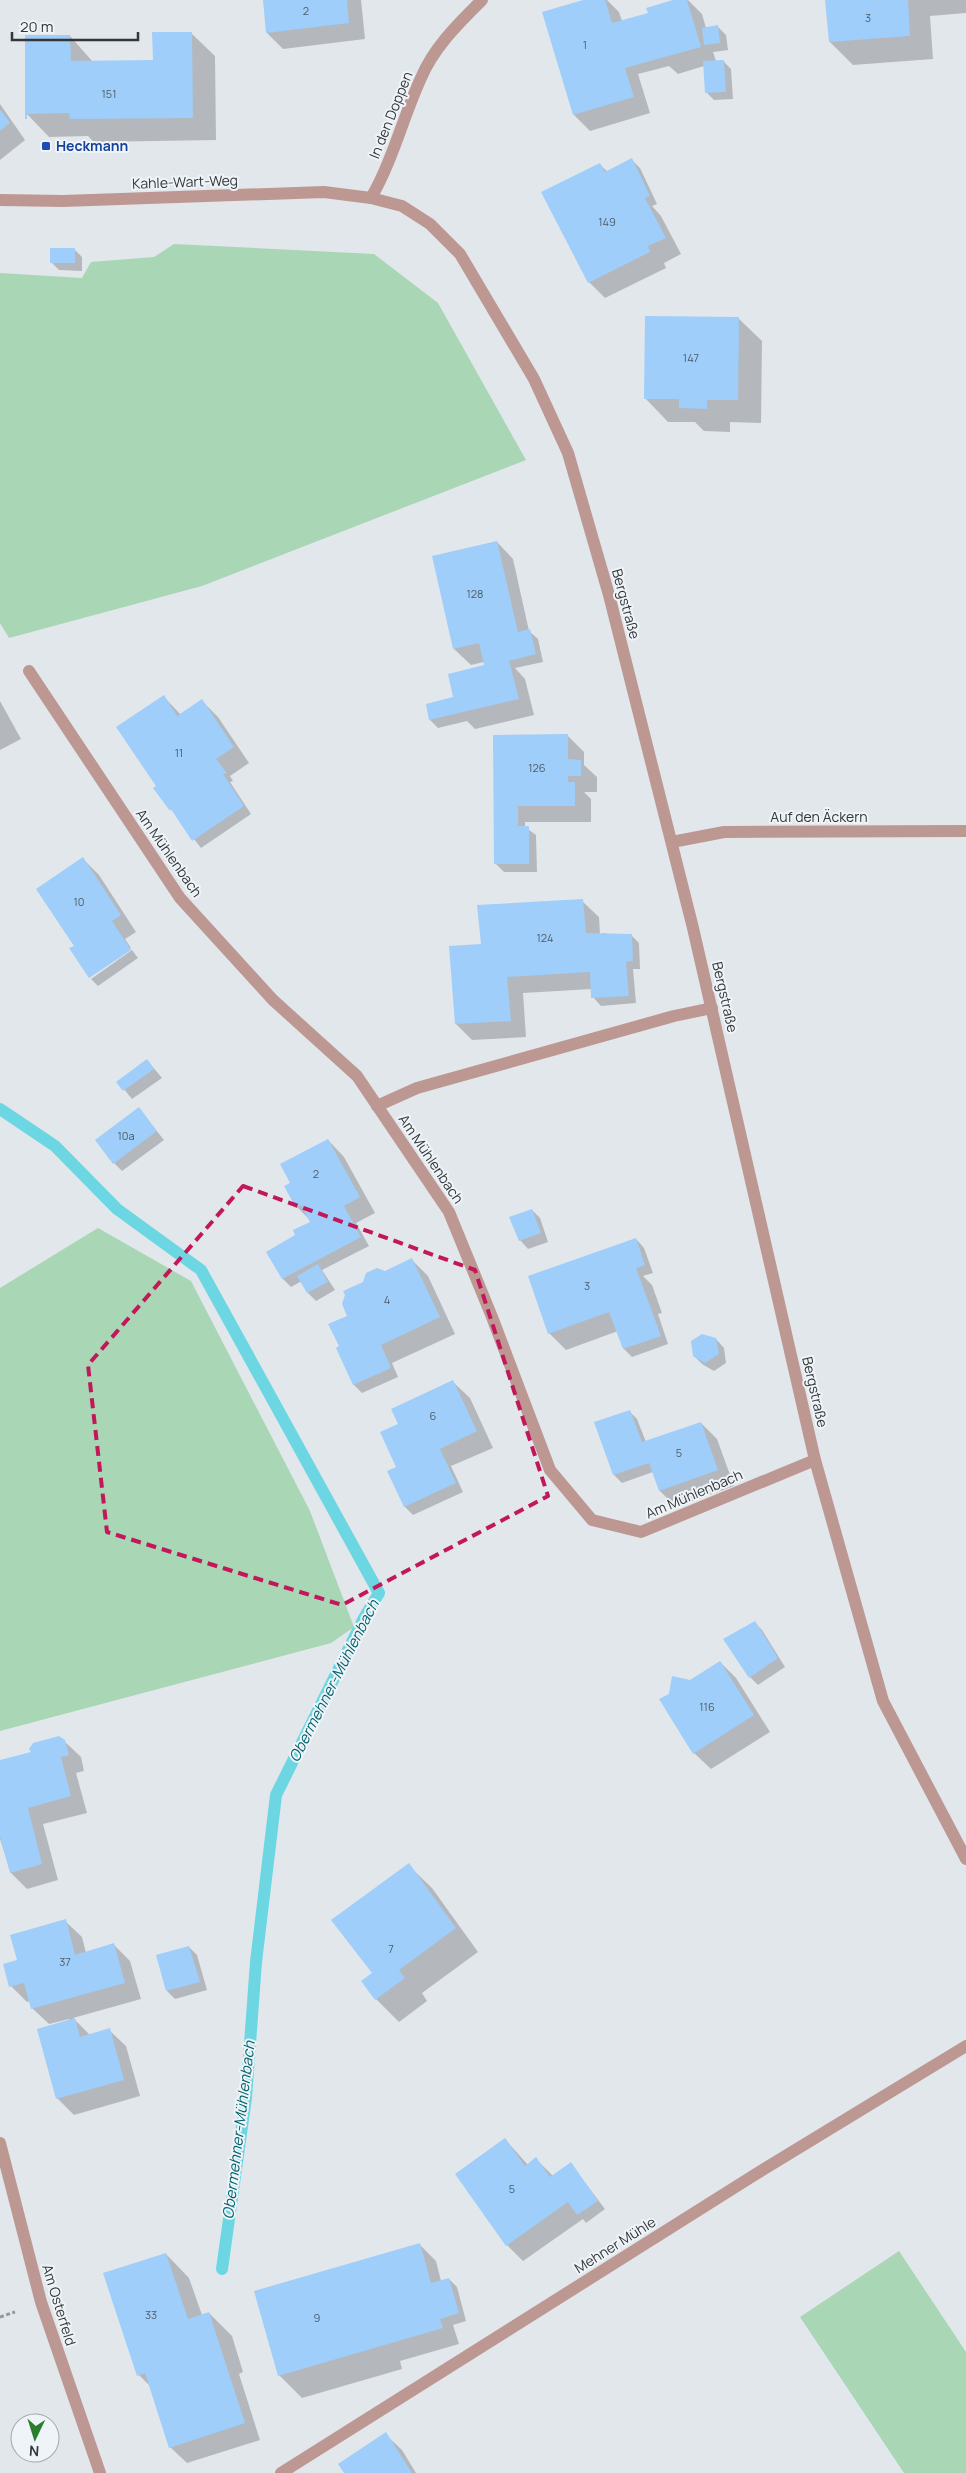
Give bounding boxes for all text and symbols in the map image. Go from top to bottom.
house number: 2 [303,3,309,18]
scale bar [12,10,139,42]
house number: 3 [865,10,871,25]
text: 20 m [20,16,53,37]
house number: 1 [583,37,587,52]
street label: In den Doppen [364,68,417,161]
house number: 151 [102,86,116,101]
place label: Heckmann [56,136,128,155]
marker: Heckmann [40,140,52,152]
street label: Kahle-Wart-Weg [132,170,238,193]
house number: 149 [598,214,616,229]
house number: 147 [683,350,699,365]
street label: Bergstraße [608,567,645,641]
house number: 128 [467,586,483,601]
house number: 11 [175,745,183,760]
house number: 126 [528,760,546,775]
street label: Am Mühlenbach [132,805,207,901]
street label: Auf den Äckern [770,807,868,826]
house number: 10 [73,894,85,909]
house number: 124 [537,930,553,945]
street label: Bergstraße [708,960,743,1034]
street label: Am Mühlenbach [395,1110,468,1207]
house number: 10a [117,1128,135,1143]
house number: 2 [313,1166,319,1181]
house number: 3 [584,1278,590,1293]
house number: 4 [384,1292,390,1307]
street label: Bergstraße [798,1355,833,1429]
house number: 6 [430,1408,437,1423]
house number: 5 [676,1445,682,1460]
street label: Am Mühlenbach [642,1465,745,1523]
water label: Obermehner-Mühlenbach [283,1595,384,1765]
house number: 116 [699,1699,715,1714]
house number: 7 [388,1941,394,1956]
house number: 37 [59,1954,71,1969]
water label: Obermehner-Mühlenbach [217,2039,260,2220]
house number: 5 [509,2181,515,2196]
street label: Mehner Mühle [571,2212,659,2277]
street label: Am Osterfeld [38,2262,81,2348]
house number: 33 [145,2307,157,2322]
house number: 9 [314,2310,321,2325]
north arrow [10,2413,60,2463]
text: N [28,2442,40,2461]

